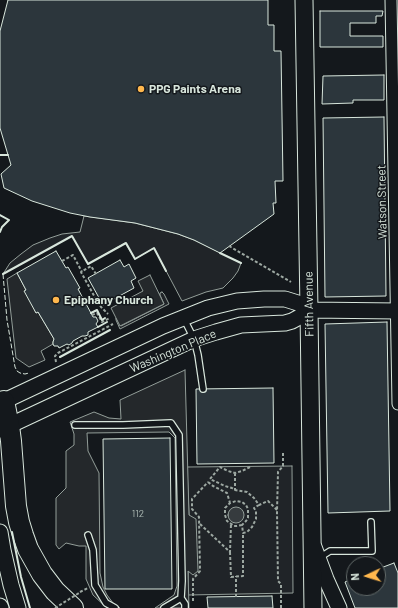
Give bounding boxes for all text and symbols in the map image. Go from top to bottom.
place label: PPG Paints Arena [149,82,241,96]
marker: PPG Paints Arena [136,84,146,94]
street label: Watson Street [374,165,390,239]
street label: Fifth Avenue [301,271,317,337]
place label: Epiphany Church [64,293,153,307]
marker: Epiphany Church [51,295,61,305]
street label: Washington Place [128,326,218,376]
house number: 112 [132,508,144,520]
north arrow [346,556,386,596]
text: N [348,573,361,581]

